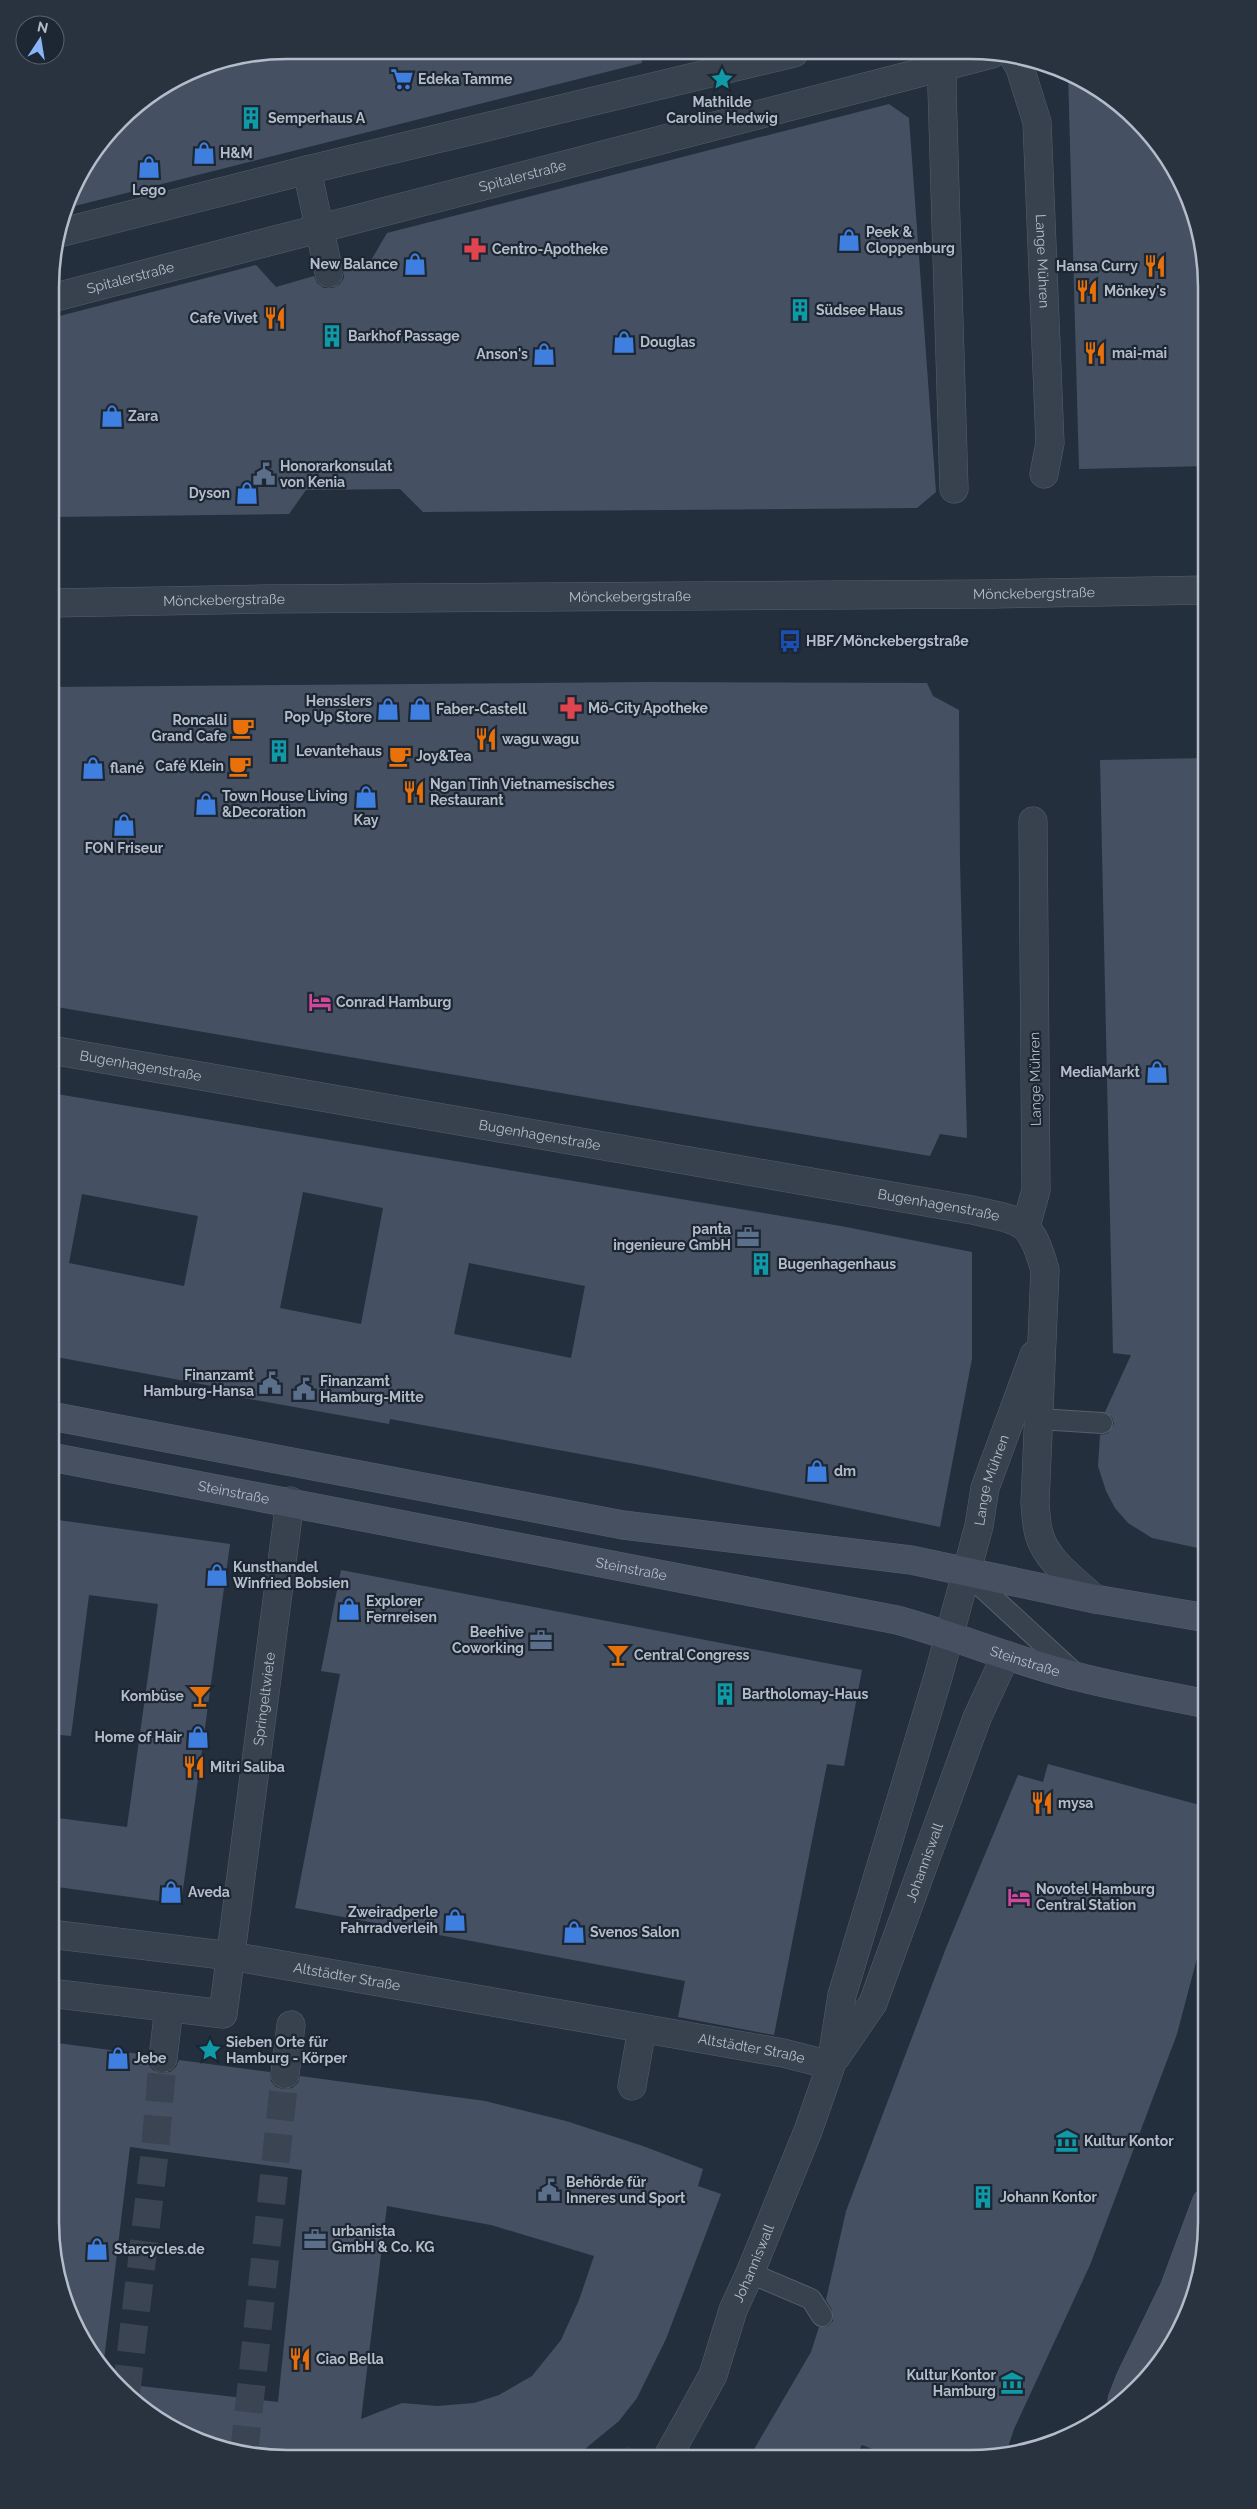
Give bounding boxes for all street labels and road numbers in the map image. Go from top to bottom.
street label: Spitalerstraße [477,157,568,195]
street label: Lange Mühren [1033,214,1053,309]
street label: Spitalerstraße [85,259,176,297]
street label: Mönckebergstraße [973,584,1095,602]
street label: Mönckebergstraße [569,588,691,605]
street label: Mönckebergstraße [163,591,285,609]
street label: Lange Mühren [1026,1032,1044,1126]
street label: Bugenhagenstraße [78,1047,203,1084]
street label: Bugenhagenstraße [477,1116,602,1153]
street label: Bugenhagenstraße [876,1186,1001,1224]
street label: Lange Mühren [971,1432,1012,1527]
street label: Steinstraße [197,1477,271,1507]
street label: Steinstraße [594,1554,668,1584]
street label: Steinstraße [988,1642,1062,1680]
street label: Springeltwiete [250,1651,278,1747]
street label: Johanniswall [902,1820,946,1904]
street label: Altstädter Straße [292,1959,402,1994]
street label: Altstädter Straße [697,2030,807,2066]
street label: Johanniswall [730,2222,777,2305]

